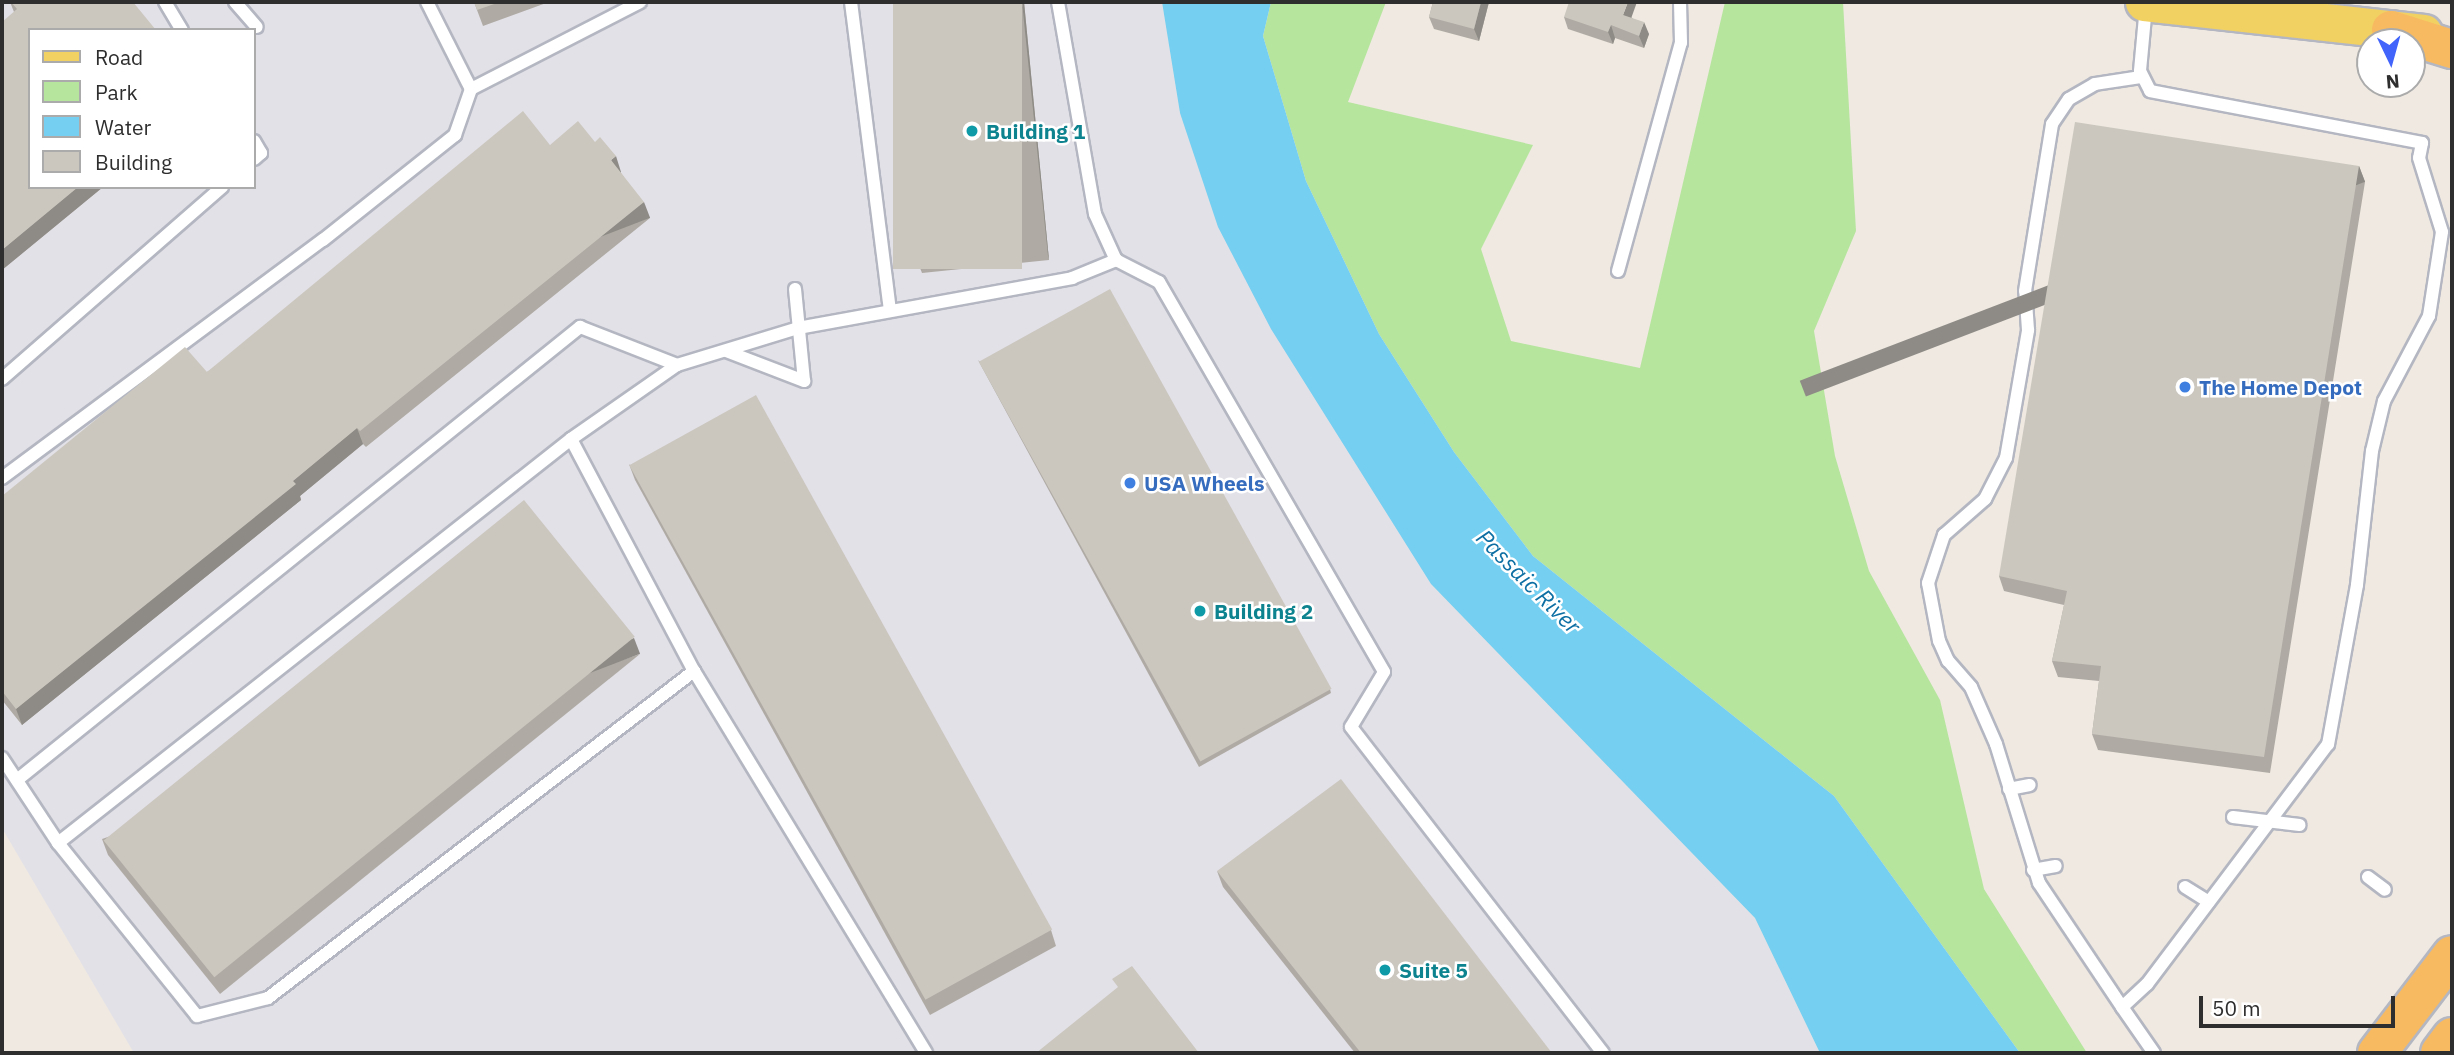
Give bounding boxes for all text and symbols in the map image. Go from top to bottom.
legend [28,28,256,189]
north arrow [2356,28,2426,98]
text: Road [95,43,143,71]
text: N [2385,69,2401,94]
text: Park [95,78,138,106]
text: Water [95,113,151,141]
place label: Building 1 [986,118,1085,144]
marker: Building 1 [964,123,980,139]
text: Building [95,148,172,176]
place label: The Home Depot [2199,374,2362,400]
marker: The Home Depot [2177,379,2193,395]
place label: USA Wheels [1144,470,1265,496]
marker: USA Wheels [1122,475,1138,491]
water label: Passaic River [1471,523,1587,639]
place label: Building 2 [1214,598,1313,624]
marker: Building 2 [1192,603,1208,619]
place label: Suite 5 [1399,957,1468,983]
marker: Suite 5 [1377,962,1393,978]
scale bar [2202,982,2398,1026]
text: 50 m [2212,994,2261,1022]

